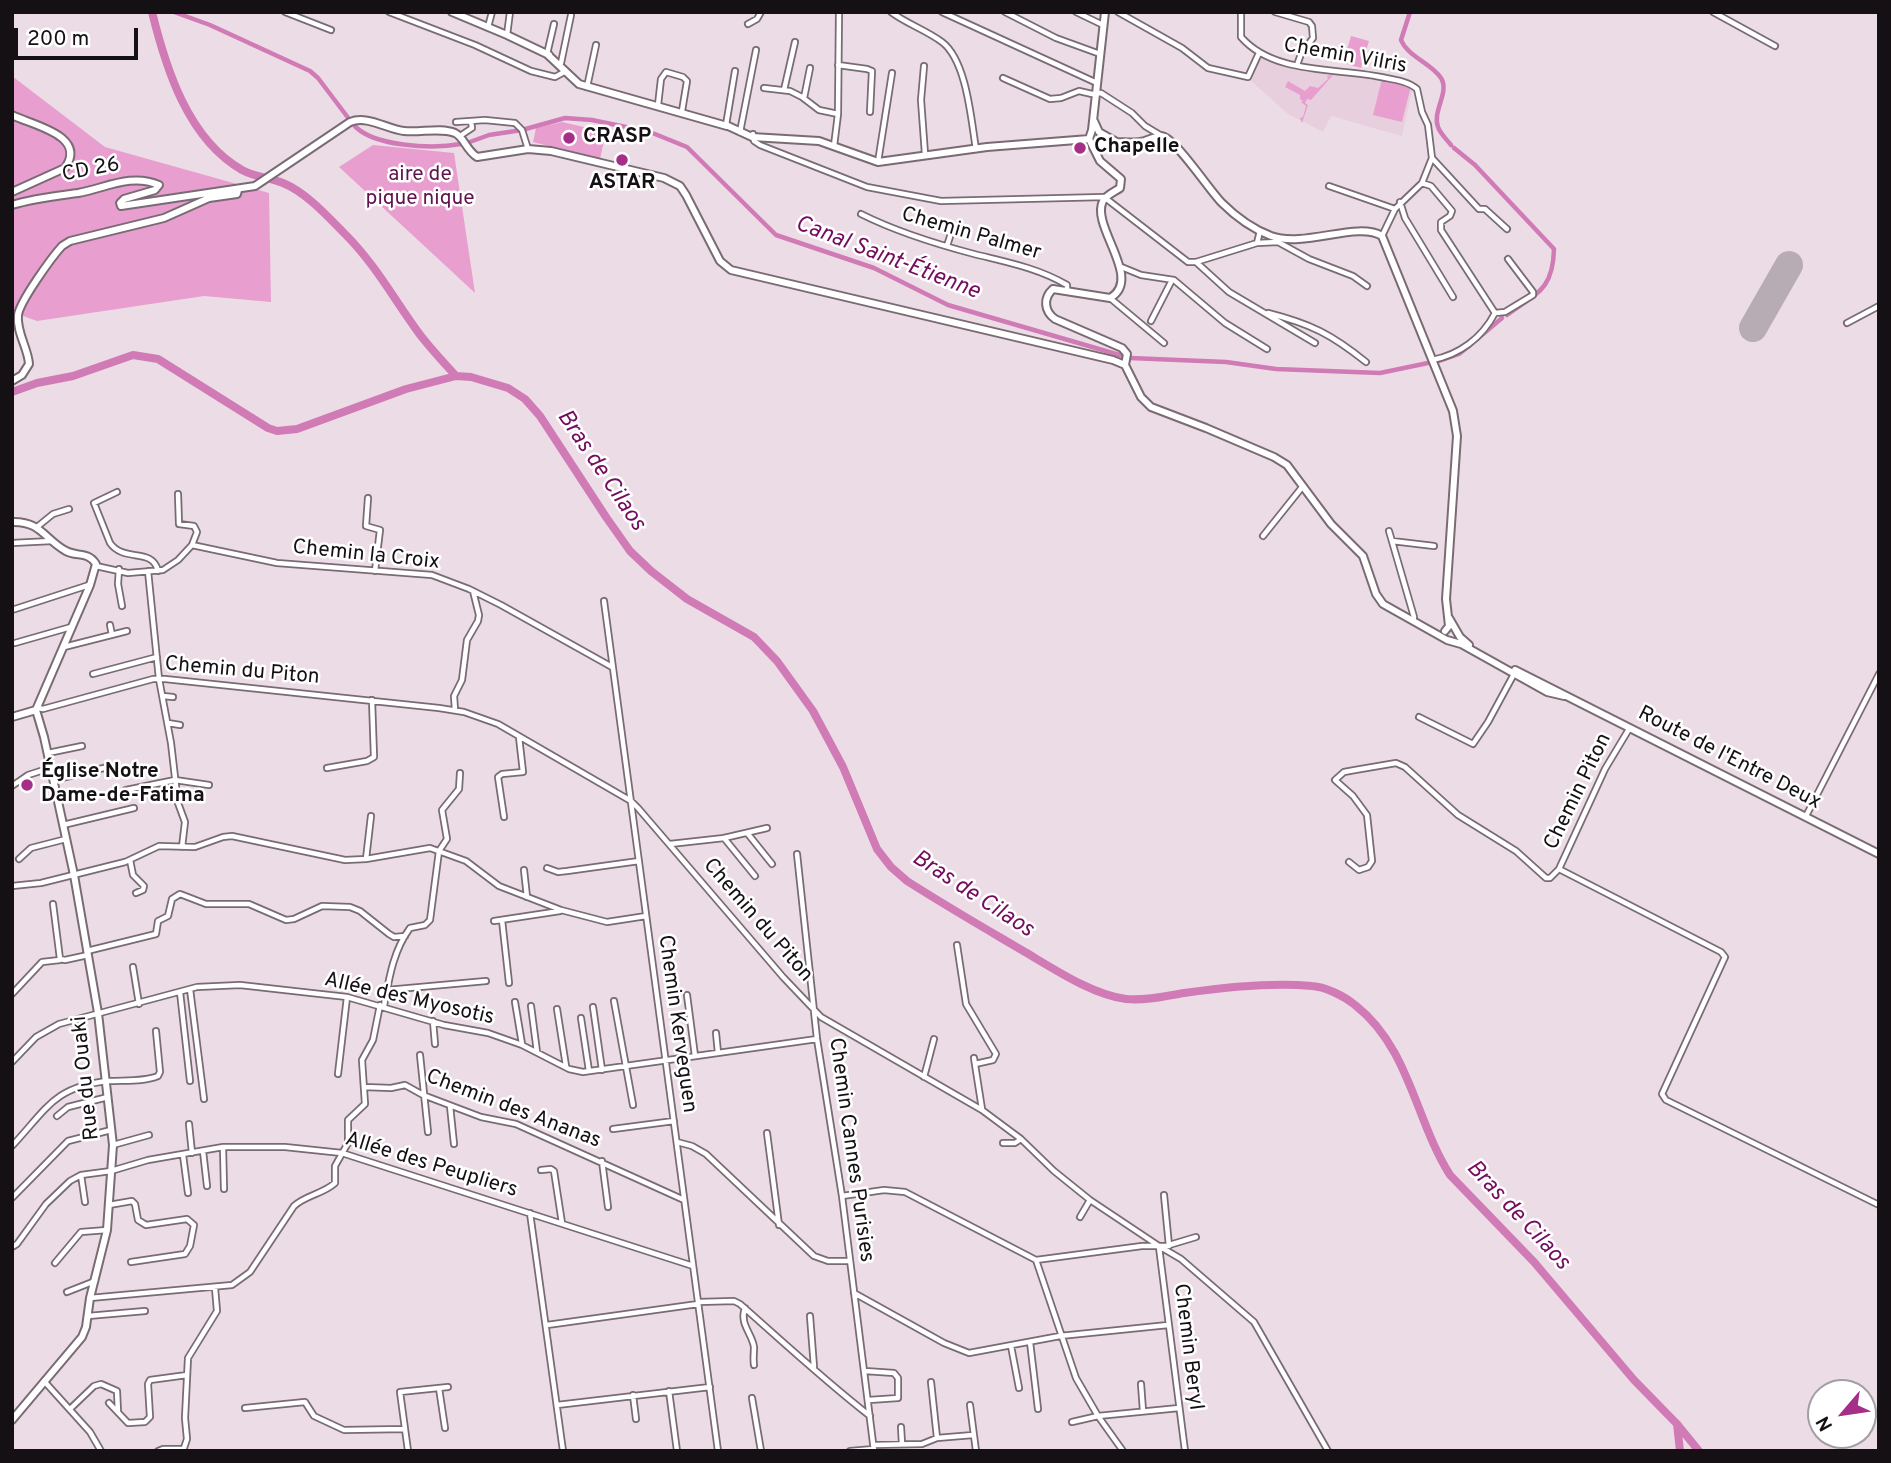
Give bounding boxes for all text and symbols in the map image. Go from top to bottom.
scale bar [18,14,142,58]
text: 200 m [27,26,89,53]
street label: Chemin Vilris [1281,34,1409,80]
place label: CRASP [583,125,651,151]
marker: CRASP [561,130,577,146]
place label: Chapelle [1094,135,1180,161]
marker: Chapelle [1072,140,1088,156]
marker: ASTAR [614,152,630,168]
street label: CD 26 [60,153,122,189]
park label: aire de pique nique [366,163,474,213]
place label: ASTAR [589,171,655,197]
street label: Chemin Palmer [898,203,1044,267]
water label: Canal Saint-Étienne [791,211,983,307]
water label: Bras de Cilaos [549,405,651,537]
street label: Chemin la Croix [291,536,441,576]
street label: Chemin du Piton [163,653,321,691]
street label: Route de l'Entre Deux [1633,702,1825,816]
street label: Chemin Piton [1540,729,1618,855]
place label: Église Notre Dame-de-Fatima [41,760,205,810]
marker: Église Notre Dame-de-Fatima [19,777,35,793]
water label: Bras de Cilaos [906,845,1038,945]
street label: Chemin du Piton [697,854,817,988]
street label: Chemin Kerveguen [651,933,701,1115]
street label: Allée des Myosotis [322,968,496,1032]
street label: Rue du Ouaki [68,1015,106,1141]
street label: Chemin Cannes Purisies [822,1036,878,1264]
street label: Chemin des Ananas [422,1065,604,1155]
street label: Allée des Peupliers [342,1128,520,1204]
water label: Bras de Cilaos [1459,1155,1575,1277]
street label: Chemin Beryl [1167,1282,1207,1412]
north arrow [1807,1379,1877,1449]
text: N [1812,1411,1839,1435]

